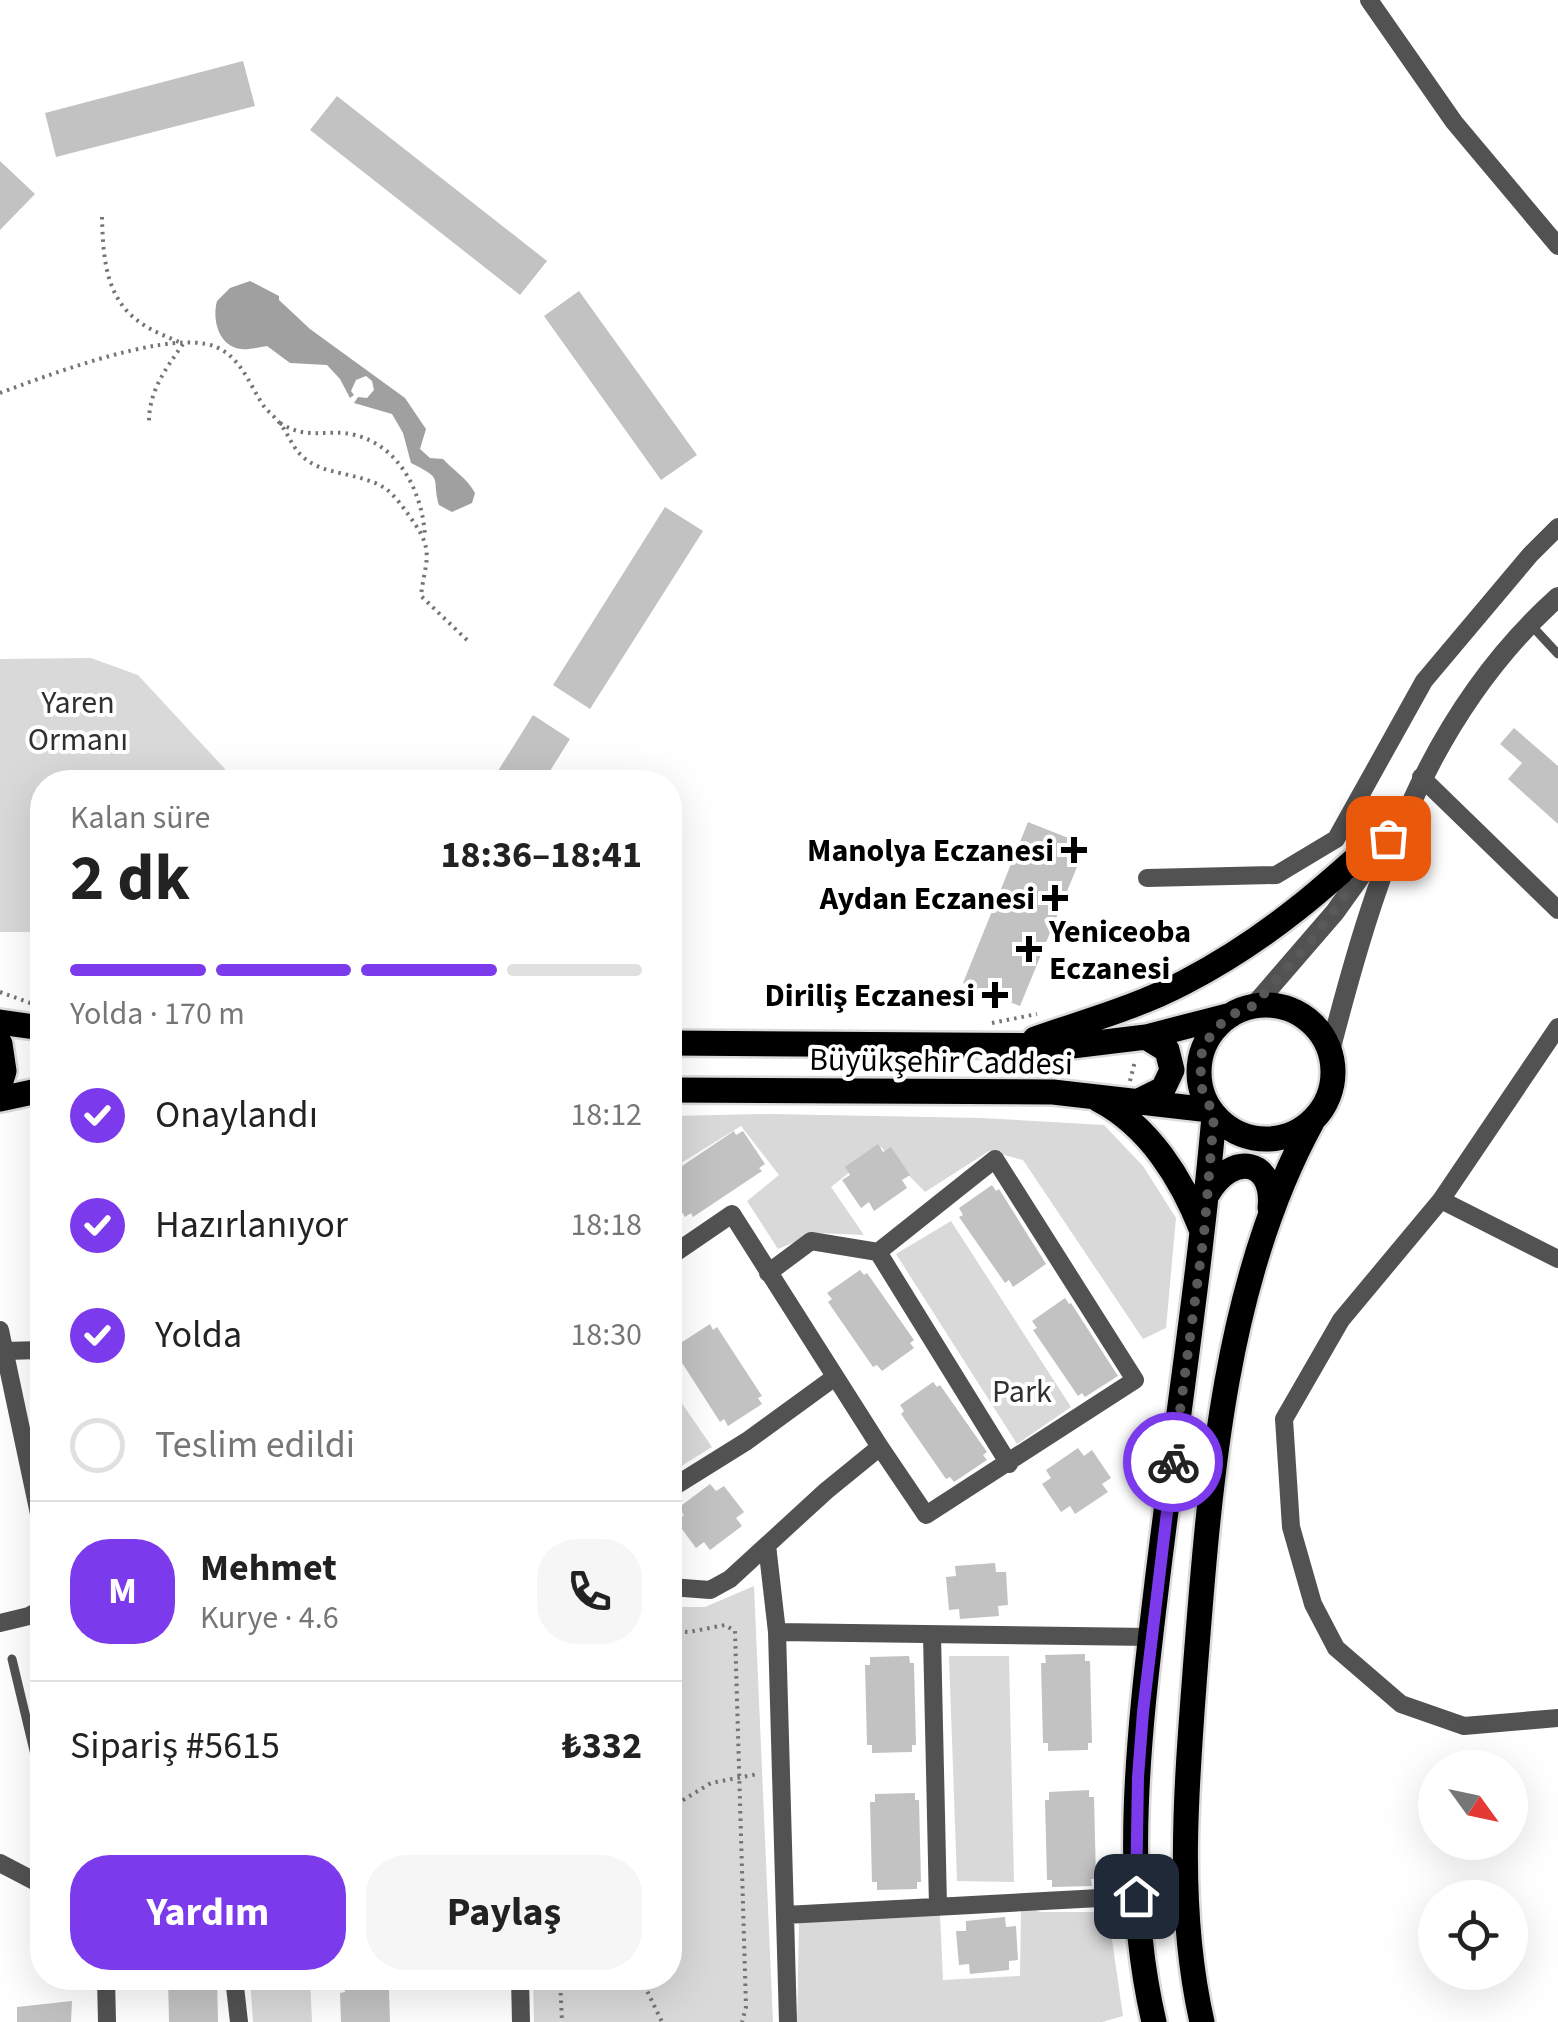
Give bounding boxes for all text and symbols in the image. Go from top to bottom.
park label: Yaren Ormanı [28,680,128,763]
text: Kalan süre [70,795,210,841]
pin [1346,796,1431,881]
icon: bag [1361,811,1416,866]
text: 18:36–18:41 [440,828,642,882]
place label: Manolya Eczanesi [807,828,1054,874]
text: 2 dk [70,832,190,925]
marker: Manolya Eczanesi [1063,839,1085,861]
place label: Aydan Eczanesi [819,876,1035,922]
marker: Aydan Eczanesi [1044,887,1066,909]
place label: Yeniceoba Eczanesi [1048,909,1191,992]
marker: Yeniceoba Eczanesi [1018,938,1040,960]
place label: Diriliş Eczanesi [764,973,975,1019]
marker: Diriliş Eczanesi [984,984,1006,1006]
text: Yolda · 170 m [70,991,245,1037]
street label: Büyükşehir Caddesi [809,1037,1073,1087]
icon: check [70,1088,125,1143]
text: Onaylandı [155,1088,318,1142]
text: 18:12 [570,1092,642,1138]
icon: check [70,1198,125,1253]
text: Hazırlanıyor [155,1198,348,1252]
text: 18:18 [570,1202,642,1248]
icon: check [70,1308,125,1363]
text: Yolda [155,1308,242,1362]
text: 18:30 [570,1312,642,1358]
park label: Park [992,1369,1052,1415]
courier [1123,1412,1223,1512]
text: Teslim edildi [155,1418,355,1472]
icon: bike [1146,1435,1201,1490]
button: phone [537,1539,642,1644]
text: Mehmet [200,1541,337,1595]
text: M [108,1564,137,1618]
text: Kurye · 4.6 [200,1595,339,1641]
text: Sipariş #5615 [70,1719,280,1773]
text: ₺332 [562,1719,642,1773]
north arrow [1418,1750,1528,1860]
map controls [1418,1750,1528,1990]
pin [1094,1854,1179,1939]
button: Yardım [70,1855,346,1970]
button: Paylaş [366,1855,642,1970]
icon: home [1109,1869,1164,1924]
button: locate [1418,1880,1528,1990]

